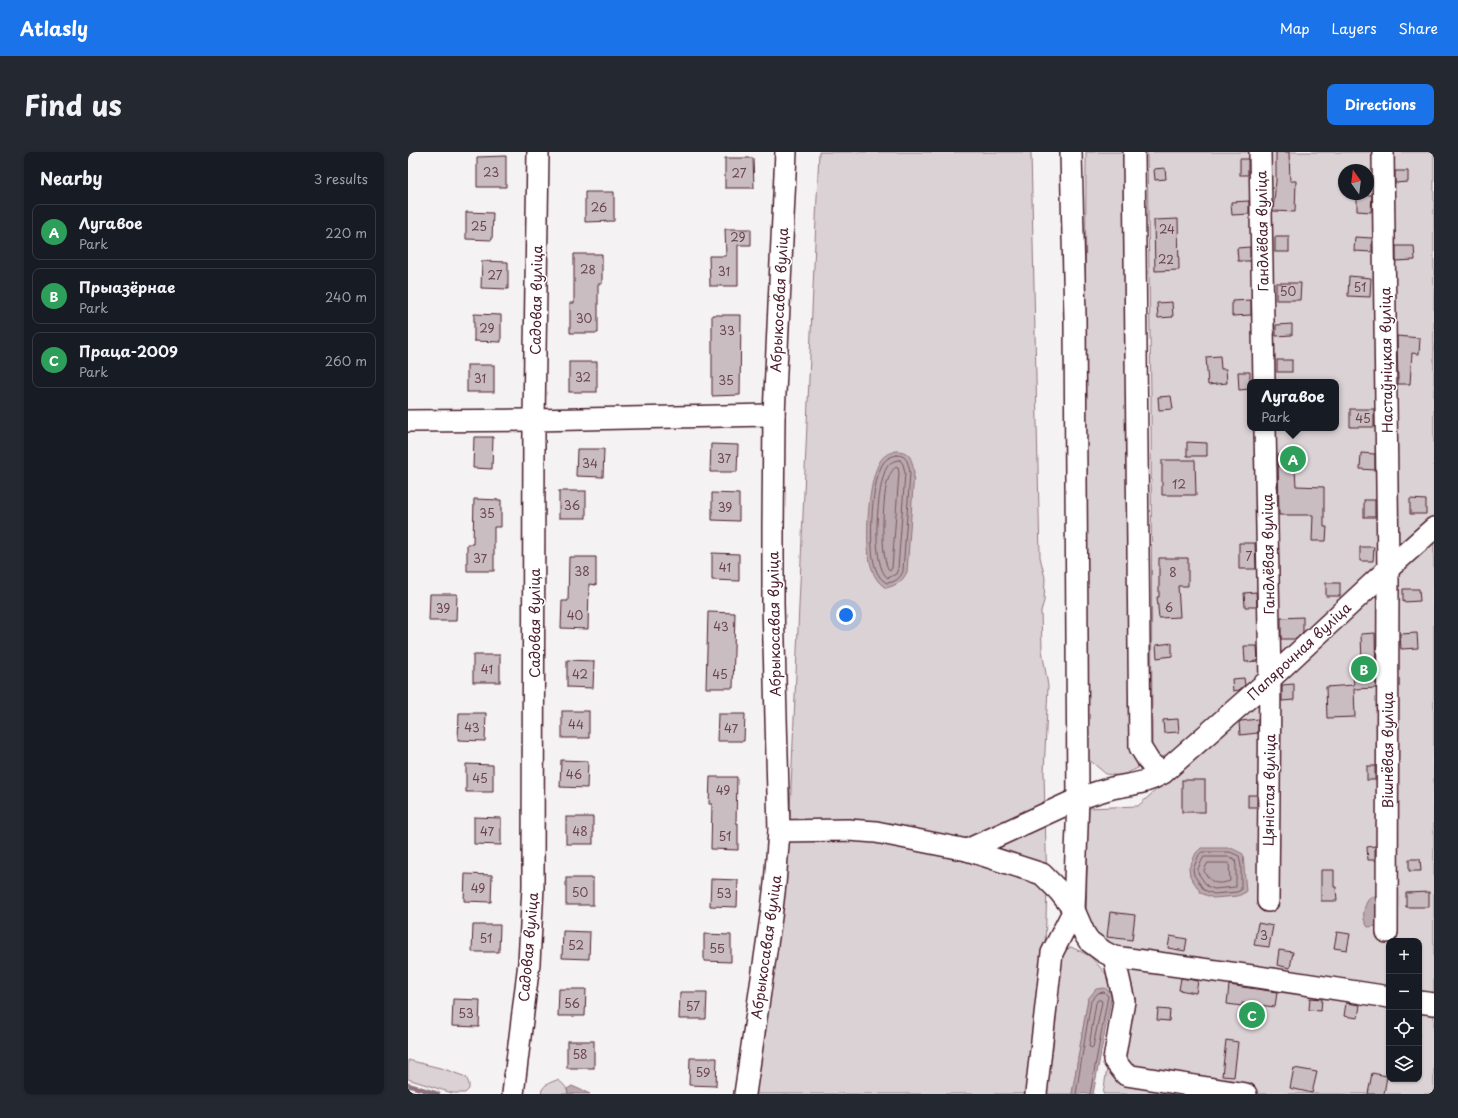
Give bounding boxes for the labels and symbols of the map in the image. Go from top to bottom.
house number: 23 [483,163,499,181]
house number: 27 [732,164,747,182]
north arrow [1338,164,1374,200]
street label: Гандлёвая вуліца [1250,170,1274,292]
house number: 26 [591,198,607,216]
house number: 25 [471,217,487,235]
house number: 24 [1159,220,1175,238]
street label: Абрыкосавая вуліца [765,226,793,373]
house number: 29 [730,228,746,246]
street label: Садовая вуліца [525,245,547,355]
house number: 22 [1158,250,1174,268]
house number: 28 [580,260,596,278]
house number: 31 [718,262,730,280]
house number: 27 [488,266,503,284]
house number: 51 [1354,278,1366,296]
house number: 50 [1280,282,1296,300]
street label: Настаўніцкая вуліца [1374,286,1398,433]
house number: 30 [576,309,593,327]
house number: 29 [479,319,495,337]
house number: 33 [719,321,735,339]
house number: 32 [575,368,591,386]
house number: 31 [474,369,486,387]
house number: 35 [718,371,734,389]
house number: 45 [1355,409,1371,427]
pin: A [1280,444,1306,474]
house number: 37 [717,449,732,467]
house number: 34 [582,454,598,472]
house number: 12 [1172,475,1186,493]
street label: Гандлёвая вуліца [1256,493,1280,615]
house number: 36 [564,496,580,514]
house number: 39 [718,498,732,516]
house number: 35 [479,504,495,522]
house number: 7 [1246,547,1253,565]
house number: 37 [473,549,488,567]
street label: Абрыкосавая вуліца [762,551,786,697]
house number: 41 [719,558,731,576]
house number: 38 [574,562,590,580]
house number: 8 [1169,563,1177,581]
street label: Садовая вуліца [524,568,545,678]
street label: Папярочная вуліца [1242,597,1356,705]
house number: 6 [1165,598,1173,616]
house number: 39 [436,599,450,617]
your location [836,605,856,625]
house number: 40 [567,606,584,624]
house number: 43 [713,617,729,635]
pin: B [1351,654,1377,684]
house number: 41 [481,660,493,678]
house number: 42 [572,665,588,683]
house number: 45 [712,665,728,683]
street label: Вішнёвая вуліца [1377,691,1398,808]
house number: 44 [568,715,584,733]
house number: 43 [464,718,480,736]
house number: 47 [724,719,739,737]
street label: Цяністая вуліца [1258,733,1280,846]
house number: 46 [566,765,582,783]
house number: 45 [472,769,488,787]
house number: 49 [716,781,730,799]
house number: 47 [480,822,495,840]
house number: 48 [572,822,588,840]
house number: 51 [719,827,731,845]
street label: Абрыкосавая вуліца [745,873,787,1020]
house number: 49 [471,879,485,897]
house number: 50 [572,883,588,901]
house number: 53 [716,884,732,902]
street label: Садовая вуліца [513,891,543,1003]
house number: 3 [1260,926,1268,944]
house number: 51 [480,929,492,947]
house number: 52 [568,936,584,954]
house number: 55 [709,939,725,957]
house number: 56 [564,994,580,1012]
house number: 57 [686,997,700,1015]
pin: C [1239,1000,1265,1030]
house number: 53 [458,1004,474,1022]
house number: 58 [572,1045,588,1063]
house number: 59 [696,1063,710,1081]

